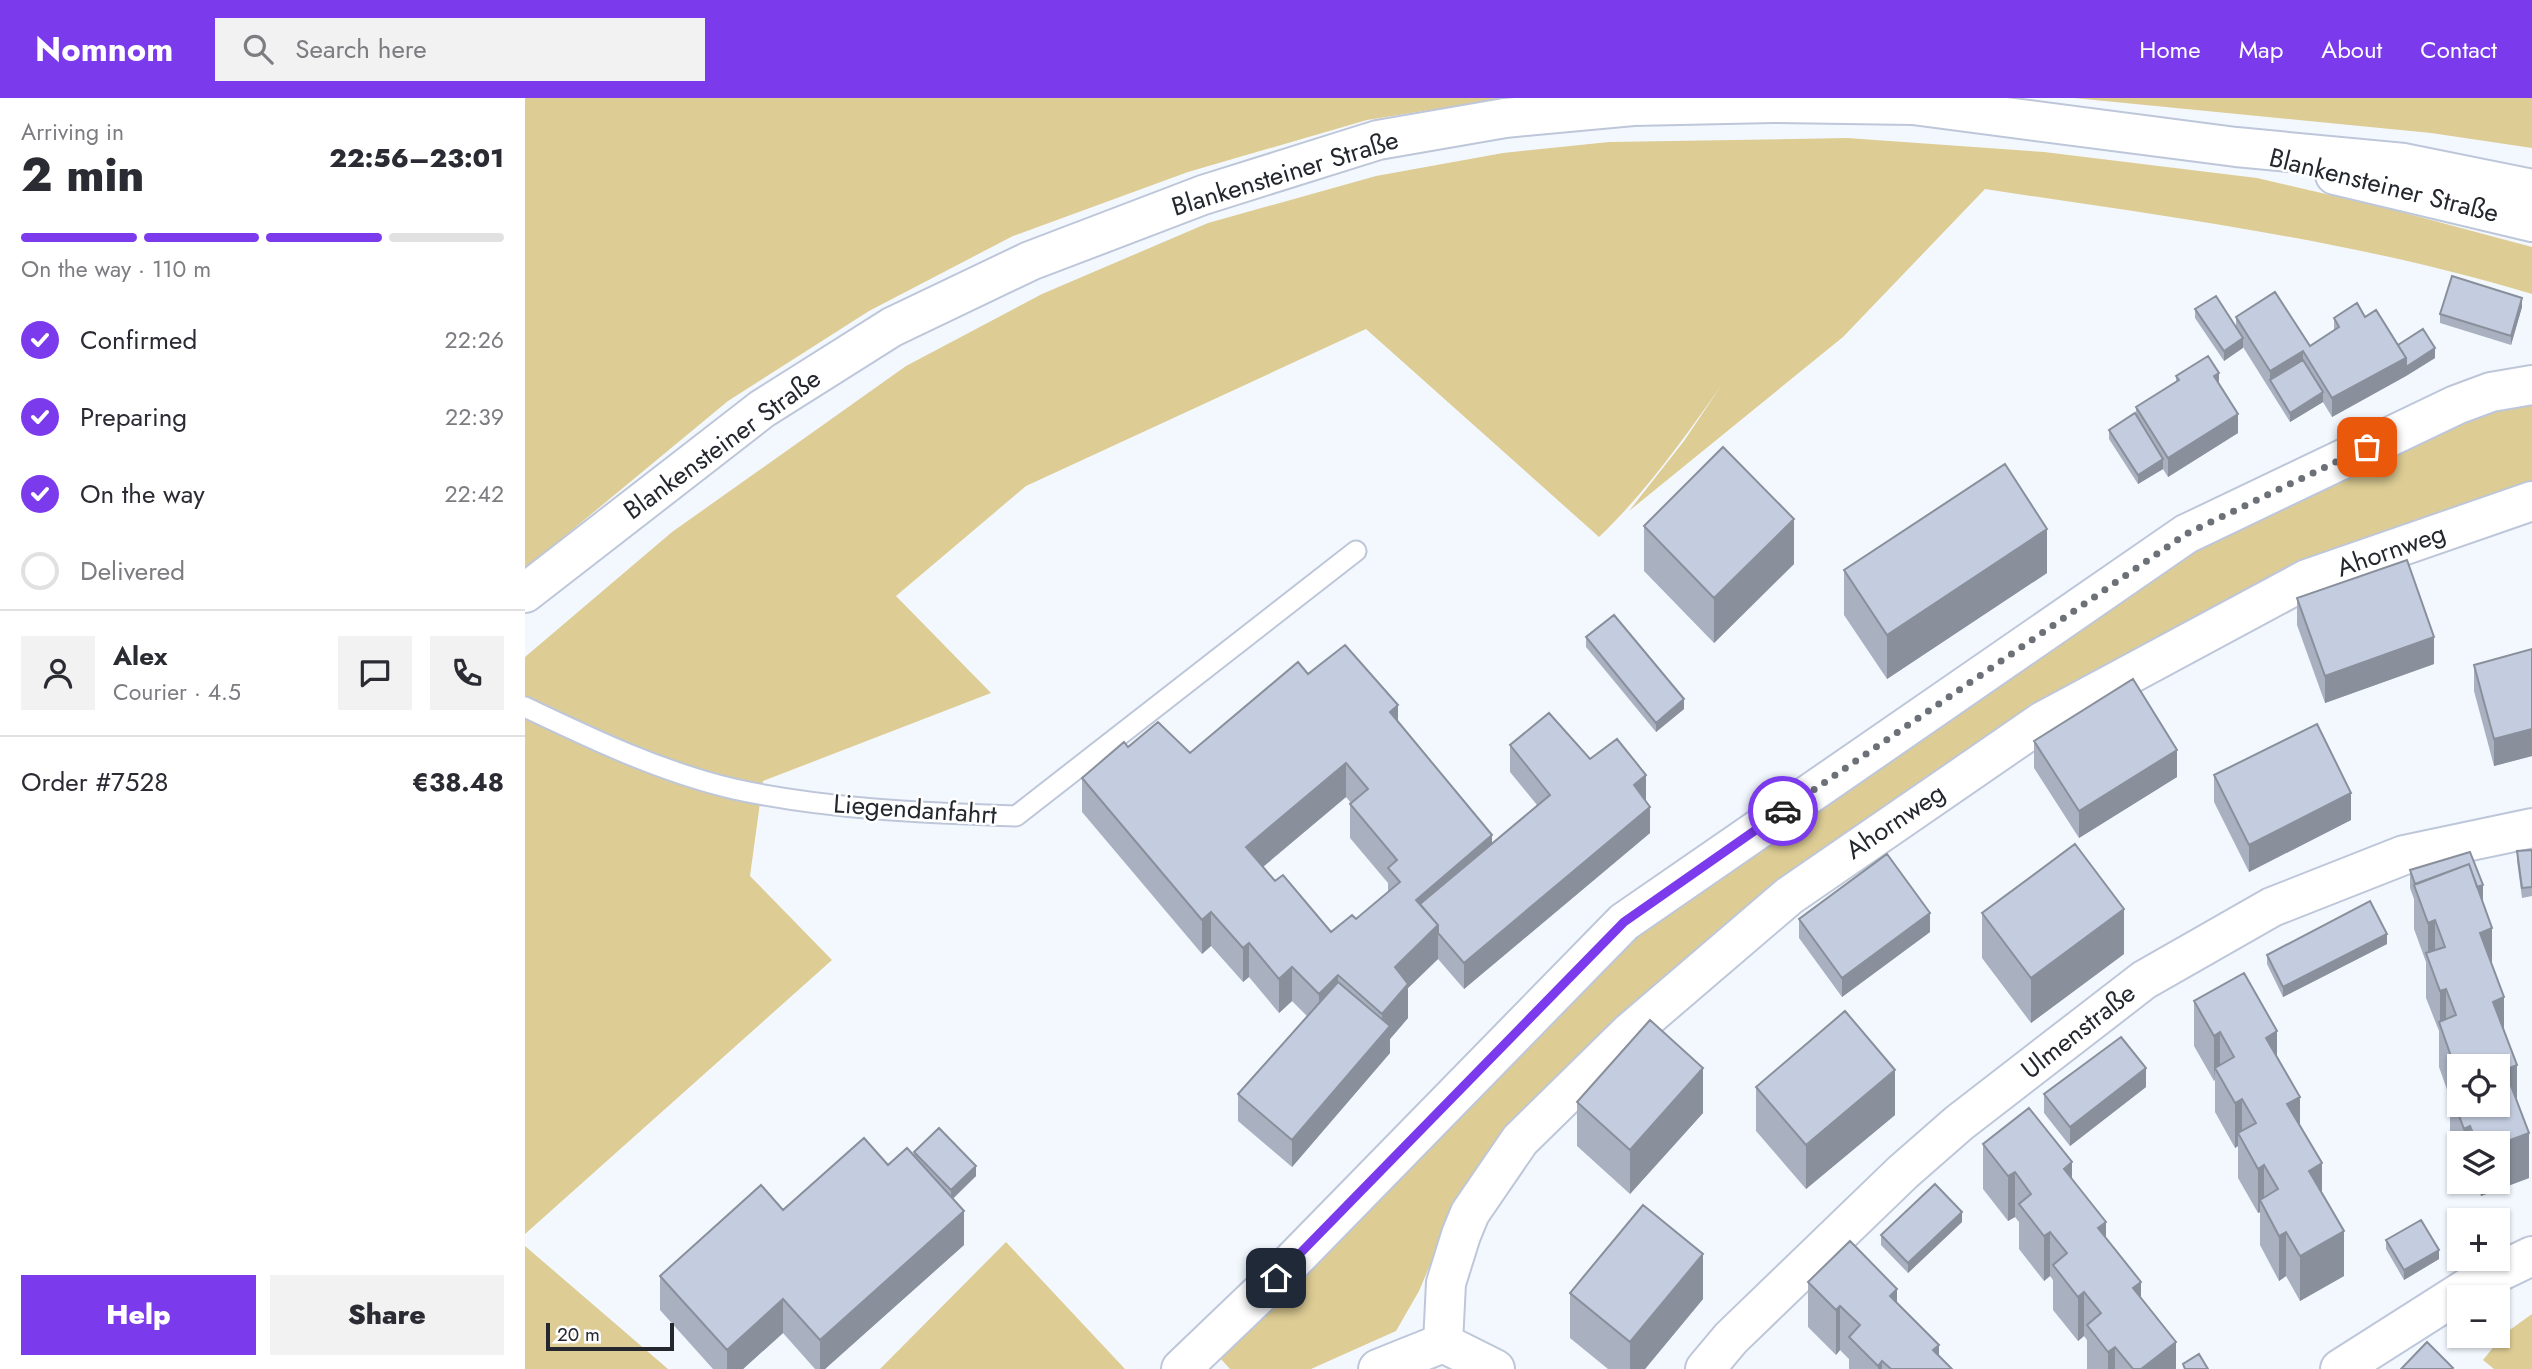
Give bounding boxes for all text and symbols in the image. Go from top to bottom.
search box [215,18,705,81]
text: Nomnom [35,26,173,73]
icon: search [239,30,277,68]
text: Search here [295,30,427,68]
text: Home [2139,32,2201,67]
text: Map [2239,32,2283,67]
text: About [2321,32,2382,67]
text: Contact [2420,32,2497,67]
text: Arriving in [21,115,124,149]
street label: Blankensteiner Straße [1167,120,1403,226]
street label: Blankensteiner Straße [2265,138,2503,232]
text: 22:56–23:01 [329,139,504,177]
text: 2 min [21,142,145,208]
text: On the way · 110 m [21,252,211,286]
icon: check [21,321,59,359]
text: Confirmed [80,321,197,359]
text: 22:26 [445,323,504,357]
street label: Blankensteiner Straße [616,359,828,529]
icon: check [21,398,59,436]
text: Preparing [80,398,187,436]
text: 22:39 [445,400,504,434]
pin [2337,417,2397,477]
icon: bag [2348,428,2386,466]
icon: check [21,475,59,513]
text: On the way [80,475,205,513]
text: 22:42 [444,477,504,511]
street label: Ahornweg [2331,514,2451,586]
text: Delivered [80,552,185,590]
button: person [21,636,95,710]
button: chat [338,636,412,710]
button: phone [430,636,504,710]
text: Alex [113,637,167,675]
text: Courier · 4.5 [113,675,241,709]
text: Order #7528 [21,763,168,801]
text: €38.48 [412,763,504,801]
street label: Ahornweg [1838,774,1952,868]
courier [1748,776,1818,846]
street label: Liegendanfahrt [832,784,999,834]
icon: car [1764,792,1802,830]
street label: Ulmenstraße [2013,974,2143,1088]
map controls [2447,1054,2510,1348]
button: locate [2447,1054,2510,1117]
button: layers [2447,1131,2510,1194]
button: + [2447,1208,2510,1271]
pin [1246,1248,1306,1308]
icon: home [1257,1259,1295,1297]
button: Help [21,1275,256,1355]
button: Share [270,1275,504,1355]
button: − [2447,1285,2510,1348]
scale bar [546,1320,674,1352]
text: 20 m [557,1321,600,1348]

